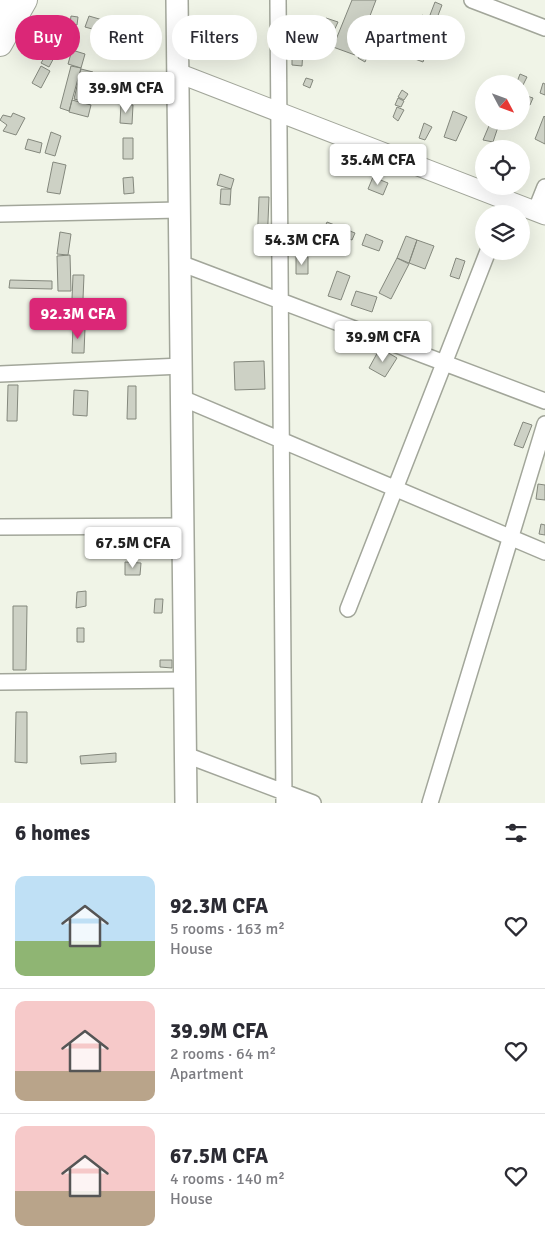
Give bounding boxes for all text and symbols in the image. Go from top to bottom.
chip: Buy [15,15,80,60]
chip: Rent [90,15,162,60]
chip: Filters [172,15,257,60]
chip: New [267,15,337,60]
chip: Apartment [347,15,465,60]
pin: 39.9M CFA [69,72,183,114]
north arrow [475,75,530,130]
map controls [475,75,530,260]
text: 39.9M CFA [89,78,163,98]
button: locate [475,140,530,195]
pin: 35.4M CFA [321,144,435,186]
text: 35.4M CFA [341,150,415,170]
button: layers [475,205,530,260]
pin: 54.3M CFA [245,224,359,266]
text: 54.3M CFA [265,230,339,250]
pin: 92.3M CFA [21,298,135,340]
text: 92.3M CFA [41,304,115,324]
pin: 39.9M CFA [326,320,440,363]
text: 39.9M CFA [346,327,420,347]
pin: 67.5M CFA [76,526,190,569]
text: 67.5M CFA [96,533,170,553]
icon: filters [502,819,530,847]
text: 6 homes [15,820,90,846]
text: 92.3M CFA [170,893,268,919]
icon: home [55,896,115,956]
icon: heart [502,912,530,940]
text: 5 rooms · 163 m² [170,919,285,939]
text: House [170,939,213,959]
text: 39.9M CFA [170,1018,268,1044]
icon: home [55,1021,115,1081]
icon: heart [502,1037,530,1065]
text: 2 rooms · 64 m² [170,1044,276,1064]
text: Apartment [170,1064,243,1084]
text: 67.5M CFA [170,1143,268,1169]
icon: home [55,1146,115,1206]
icon: heart [502,1162,530,1190]
text: 4 rooms · 140 m² [170,1169,285,1189]
text: House [170,1189,213,1209]

